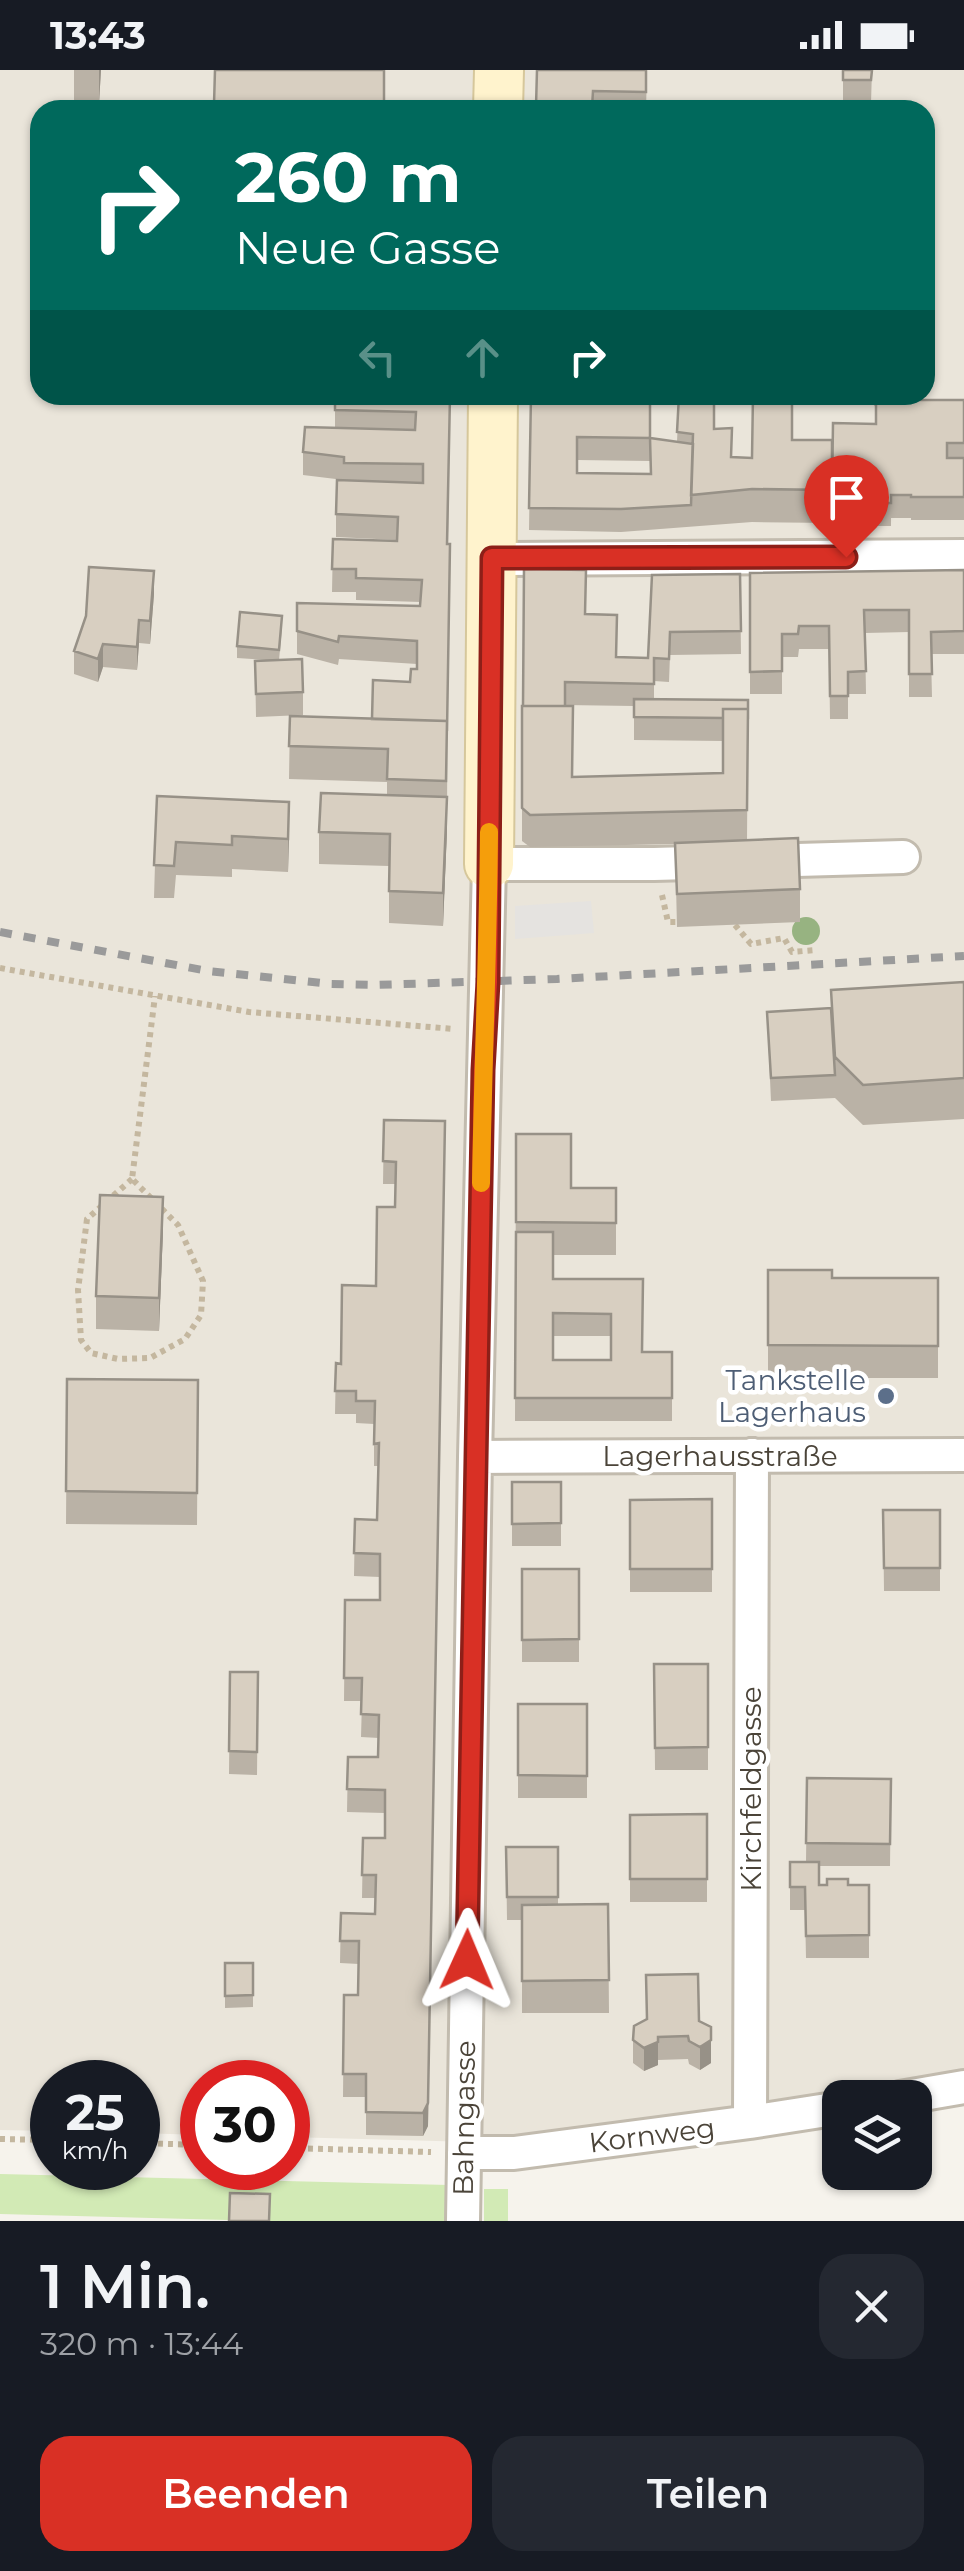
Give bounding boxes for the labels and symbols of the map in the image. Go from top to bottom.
pin [804,455,889,558]
place label: Tankstelle Lagerhaus [718,1363,866,1429]
marker: Tankstelle Lagerhaus [875,1385,897,1407]
street label: Lagerhausstraße [602,1439,838,1473]
street label: Kirchfeldgasse [734,1686,768,1892]
position arrow [415,1908,519,2012]
street label: Bahngasse [446,2040,482,2196]
speed limit sign: 30 [180,2060,310,2190]
street label: Kornweg [587,2110,717,2160]

